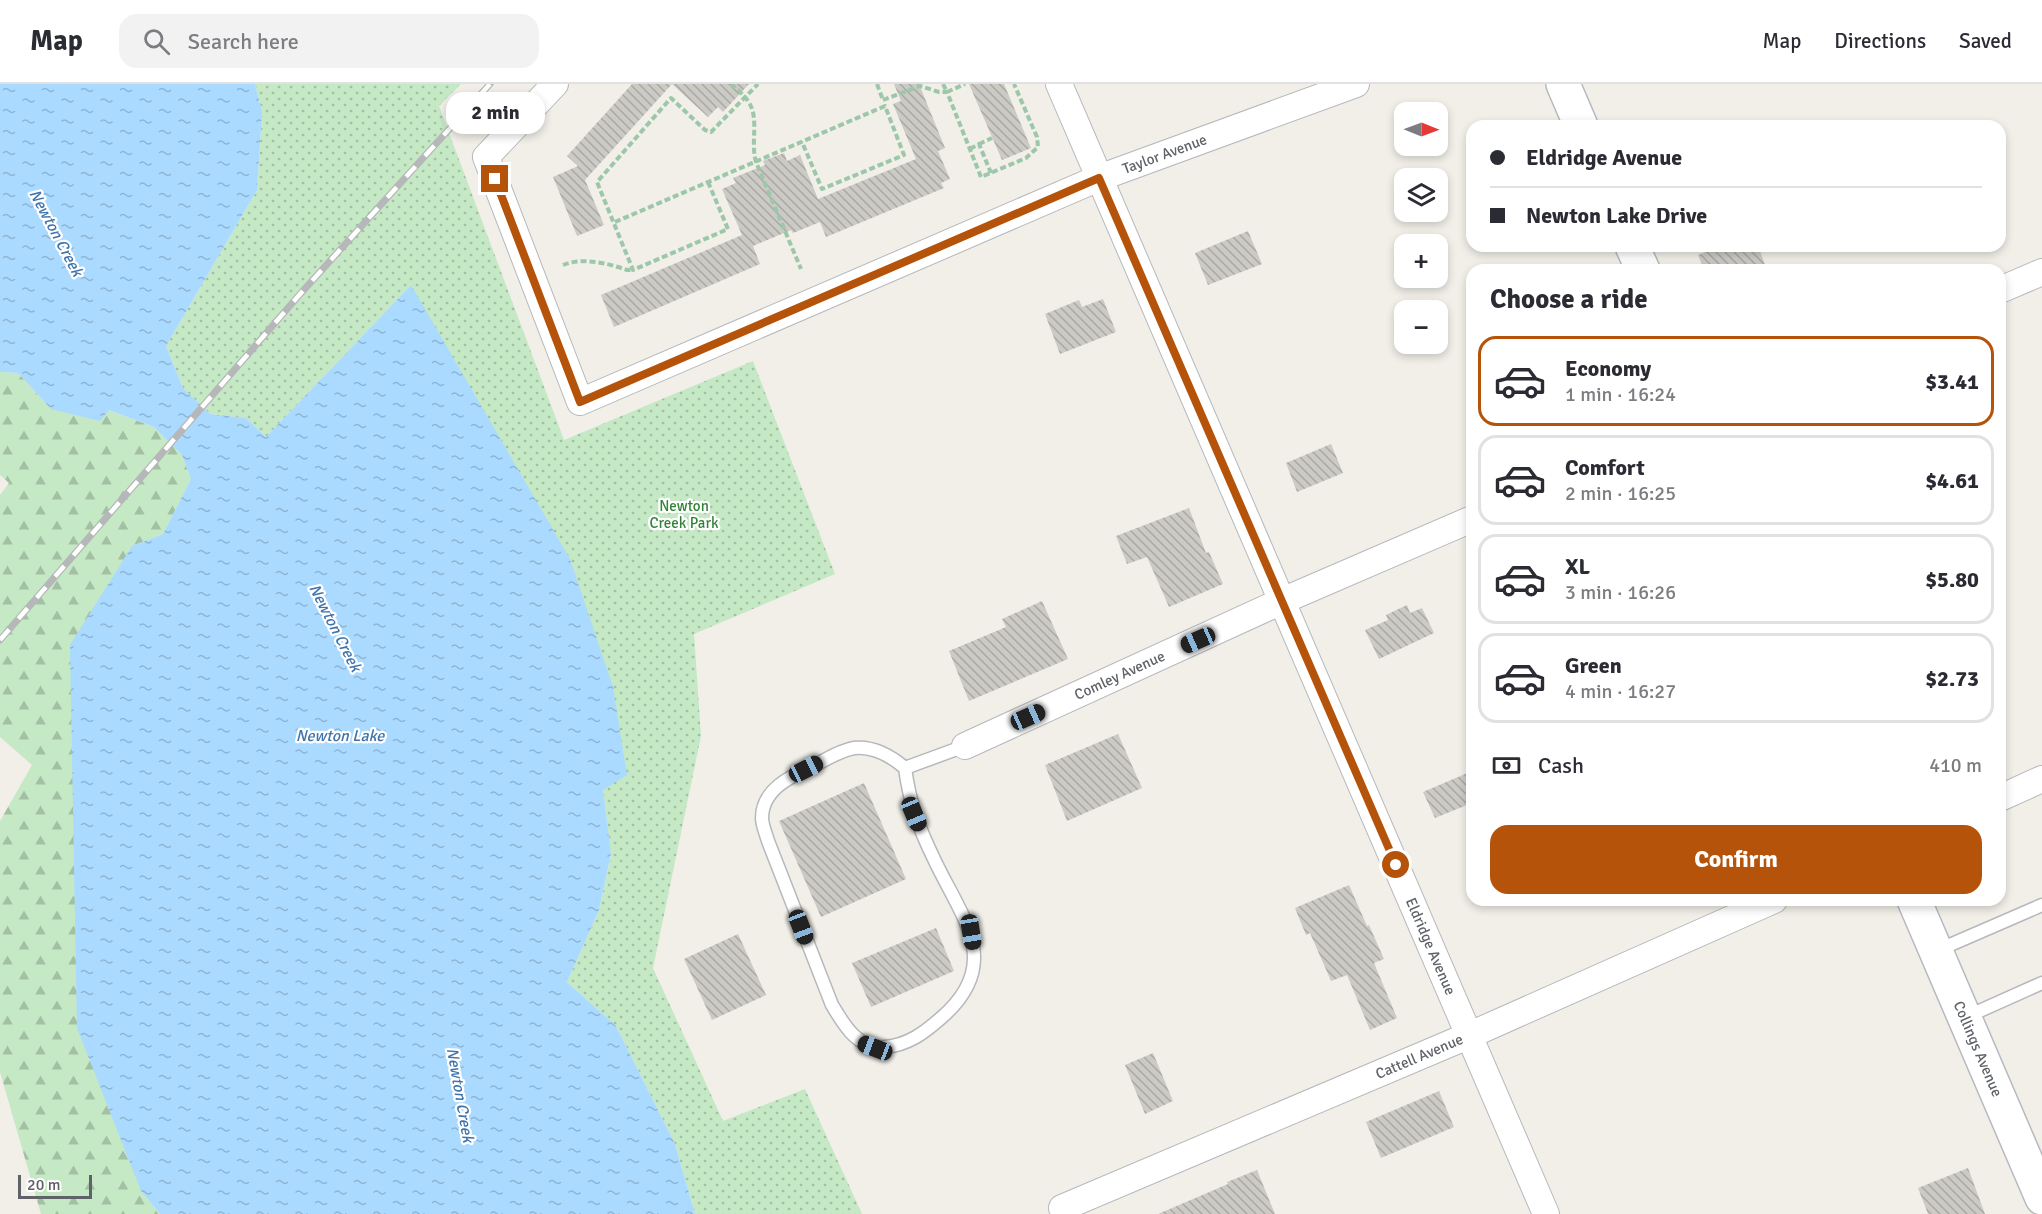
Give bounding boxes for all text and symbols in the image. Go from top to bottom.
search box [119,14,539,68]
text: Map [30,24,83,58]
icon: search [140,25,173,58]
text: Search here [188,28,299,55]
text: Map [1763,28,1801,54]
text: Directions [1834,28,1926,54]
text: Saved [1959,28,2012,54]
callout: 2 min [446,92,544,134]
text: 2 min [471,100,520,125]
north arrow [1394,102,1448,156]
map controls [1394,102,1448,354]
street label: Taylor Avenue [1120,130,1209,178]
text: Eldridge Avenue [1526,144,1682,171]
route end [481,165,508,192]
button: layers [1394,168,1448,222]
water label: Newton Creek [25,186,88,282]
text: Newton Lake Drive [1526,202,1707,229]
button: + [1394,234,1448,288]
text: Choose a ride [1490,283,1648,316]
button: − [1394,300,1448,354]
icon: car [1493,354,1547,408]
text: Economy [1565,355,1651,382]
text: $3.41 [1925,368,1979,395]
text: 1 min · 16:24 [1565,382,1676,407]
icon: car [1493,453,1547,507]
text: Comfort [1565,454,1645,481]
text: $4.61 [1925,467,1979,494]
text: 2 min · 16:25 [1565,481,1676,506]
park label: Newton Creek Park [650,497,719,532]
icon: car [1493,552,1547,606]
text: XL [1565,553,1590,580]
text: $5.80 [1925,566,1979,593]
text: 3 min · 16:26 [1565,580,1676,605]
water label: Newton Creek [304,581,367,677]
car [1178,624,1218,656]
street label: Comley Avenue [1071,647,1168,704]
icon: car [1493,651,1547,705]
text: Green [1565,652,1622,679]
text: $2.73 [1925,665,1979,692]
text: 4 min · 16:27 [1565,679,1676,704]
car [1008,701,1048,733]
water label: Newton Lake [296,726,385,746]
icon: cash [1490,749,1523,782]
text: Cash [1538,752,1584,779]
car [786,753,826,785]
text: 410 m [1929,753,1982,778]
car [899,794,929,834]
button: Confirm [1490,825,1982,894]
route start [1382,851,1409,878]
street label: Eldridge Avenue [1402,895,1460,998]
car [786,907,816,947]
car [959,913,983,951]
street label: Collings Avenue [1949,998,2006,1099]
street label: Cattell Avenue [1373,1030,1466,1083]
car [855,1033,895,1063]
water label: Newton Creek [442,1046,479,1146]
scale bar [18,1172,92,1200]
text: 20 m [27,1175,61,1195]

